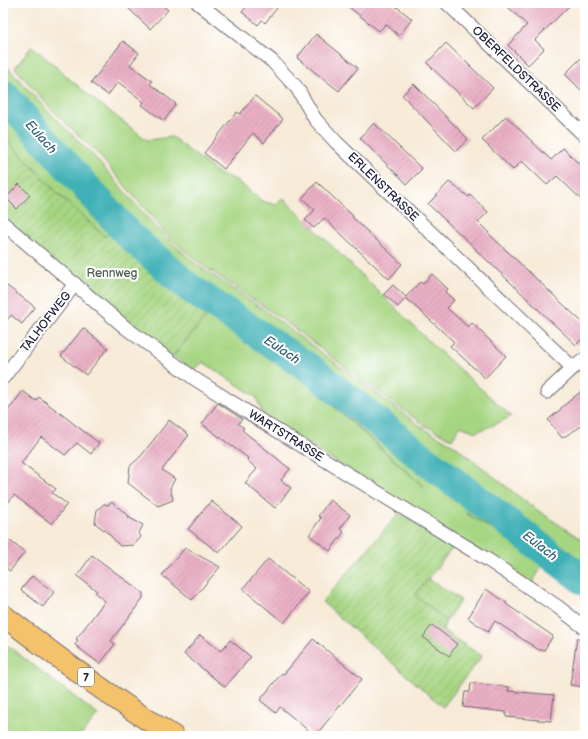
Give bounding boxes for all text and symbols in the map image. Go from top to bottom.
street label: OBERFELDSTRASSE [469,23,563,115]
water label: Eulach [22,117,60,157]
street label: ERLENSTRASSE [344,149,422,225]
park label: Rennweg [86,266,138,281]
street label: TALHOFWEG [18,289,74,355]
water label: Eulach [261,332,303,368]
street label: WARTSTRASSE [246,407,326,465]
water label: Eulach [519,527,561,565]
road number: 7 [78,668,94,686]

